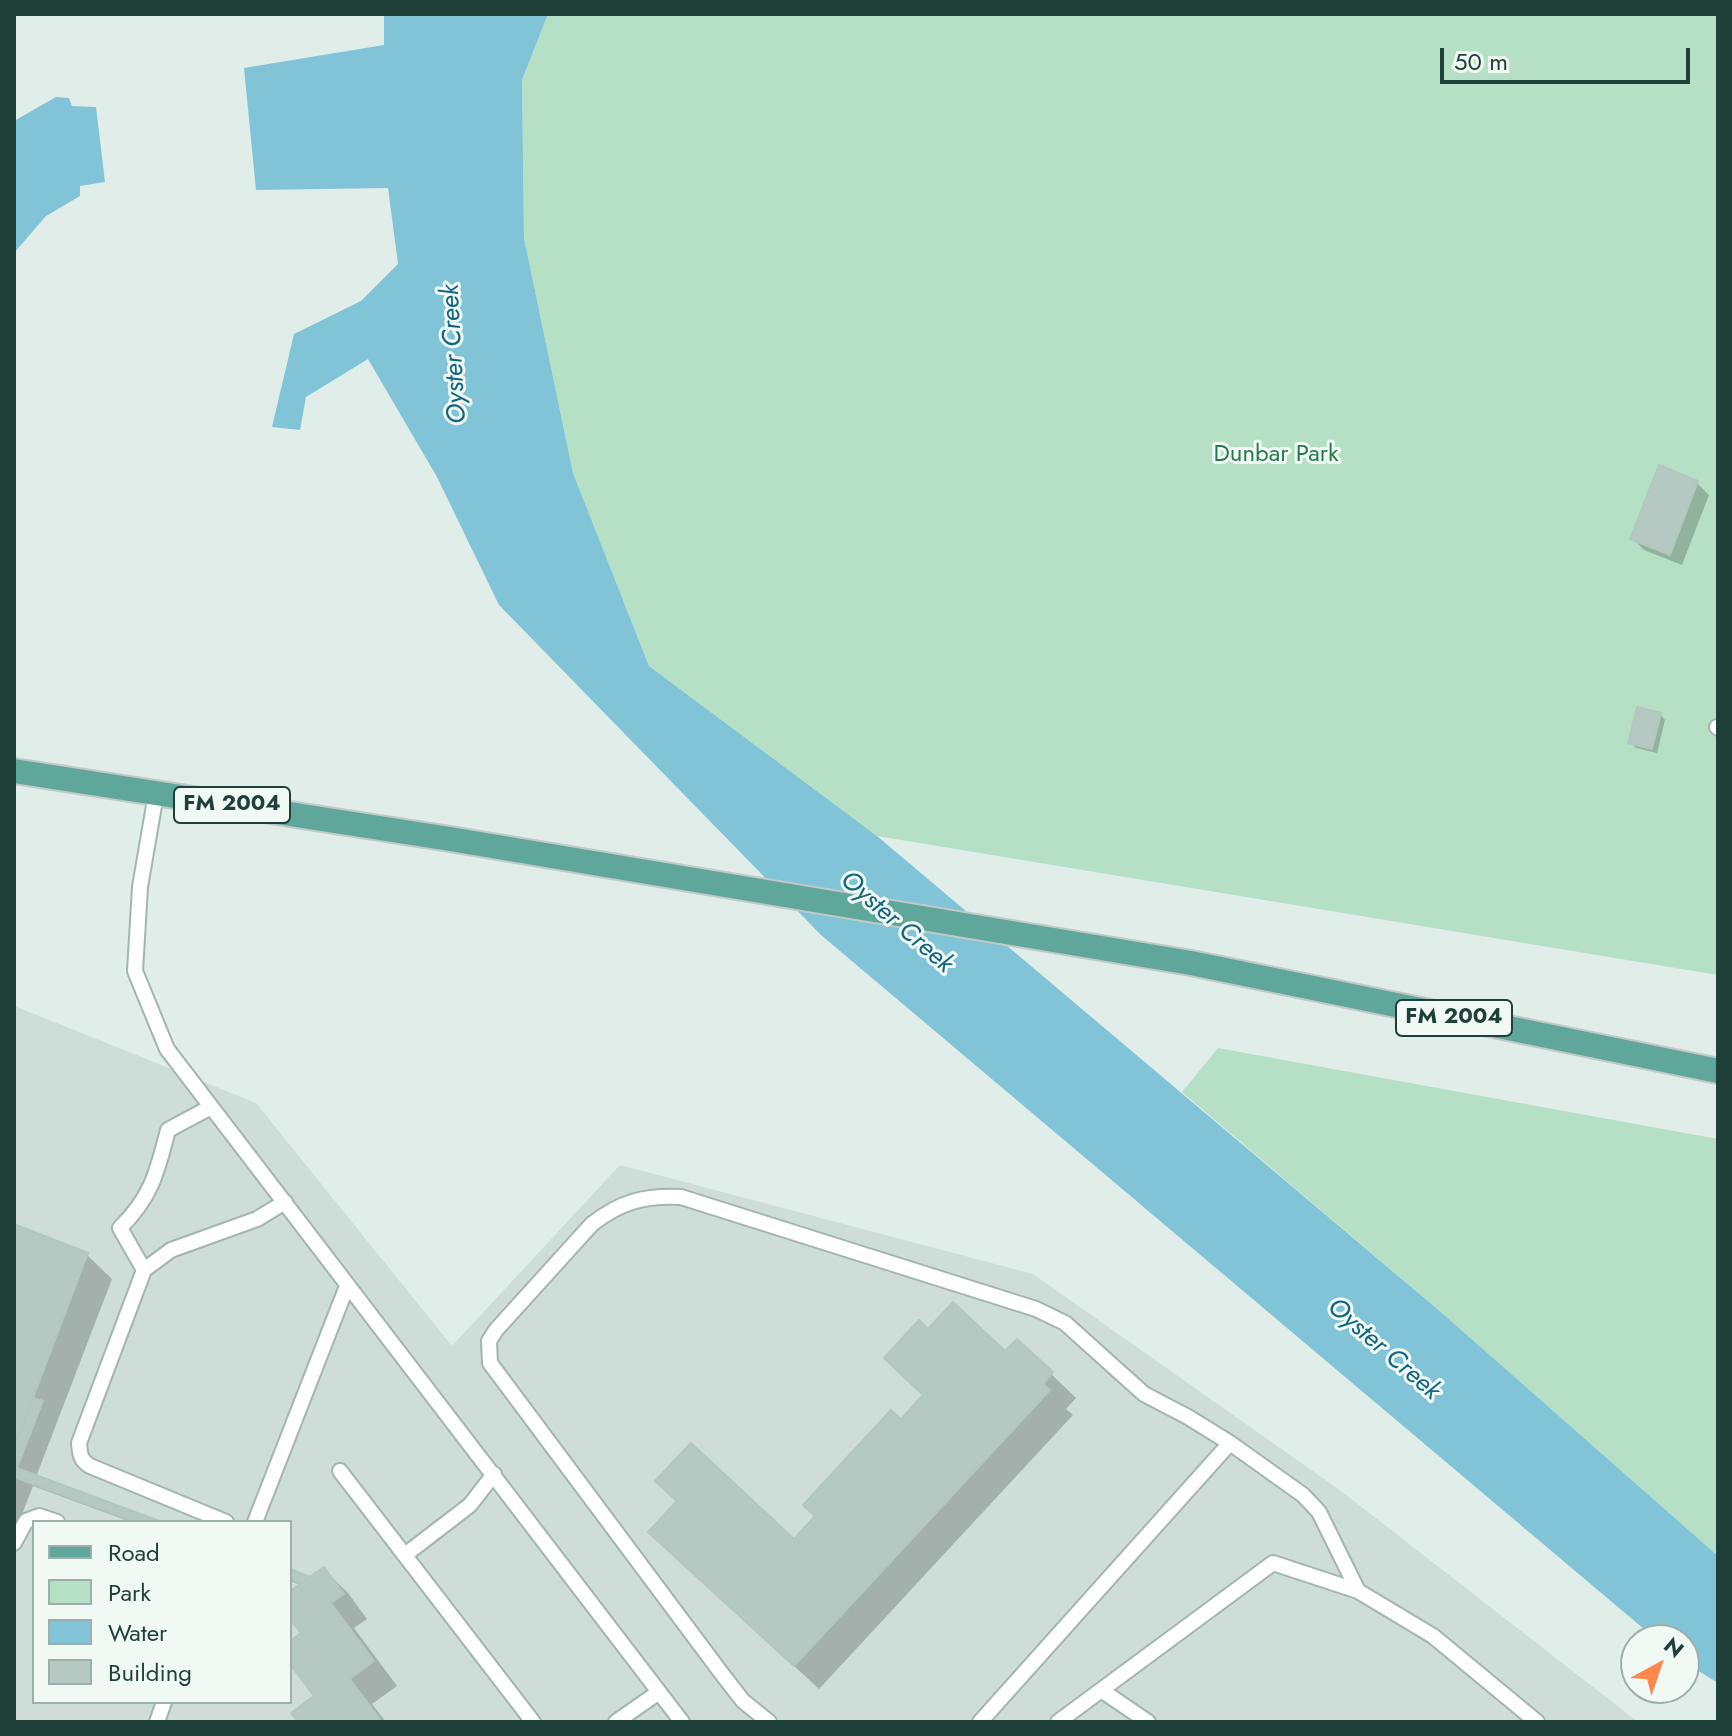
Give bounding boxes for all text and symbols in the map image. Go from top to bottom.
scale bar [1444,32,1694,82]
text: 50 m [1454,44,1508,79]
water label: Oyster Creek [436,283,474,425]
park label: Dunbar Park [1214,441,1338,469]
road number: FM 2004 [174,787,290,823]
water label: Oyster Creek [833,865,959,981]
road number: FM 2004 [1396,1000,1512,1036]
water label: Oyster Creek [1320,1292,1446,1408]
legend [32,1520,292,1704]
text: Road [108,1535,160,1570]
text: Park [108,1575,151,1610]
text: Water [108,1615,167,1650]
north arrow [1620,1624,1700,1704]
text: N [1657,1629,1691,1665]
text: Building [108,1655,192,1690]

